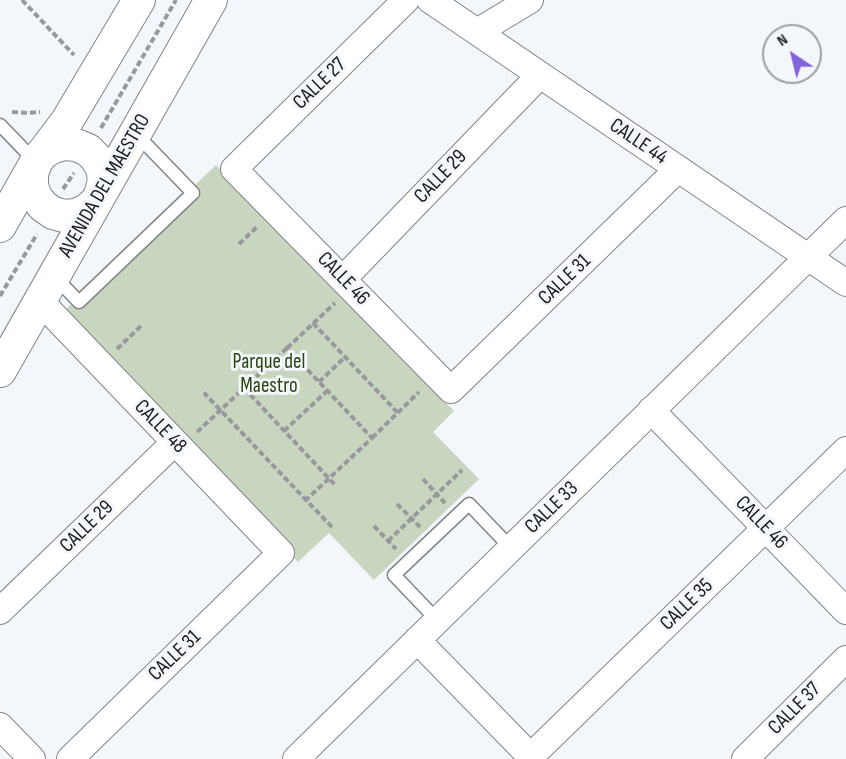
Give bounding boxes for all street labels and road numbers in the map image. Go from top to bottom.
street label: CALLE 27 [288,53,352,115]
street label: AVENIDA DEL MAESTRO [54,110,156,262]
street label: CALLE 44 [604,114,672,170]
street label: CALLE 29 [409,145,473,209]
street label: CALLE 46 [311,247,375,311]
street label: CALLE 31 [534,249,596,311]
street label: CALLE 48 [128,395,192,459]
street label: CALLE 33 [520,477,584,539]
street label: CALLE 46 [729,491,793,555]
street label: CALLE 29 [55,495,119,559]
street label: CALLE 35 [655,574,719,636]
street label: CALLE 31 [144,625,206,687]
street label: CALLE 37 [763,677,827,741]

